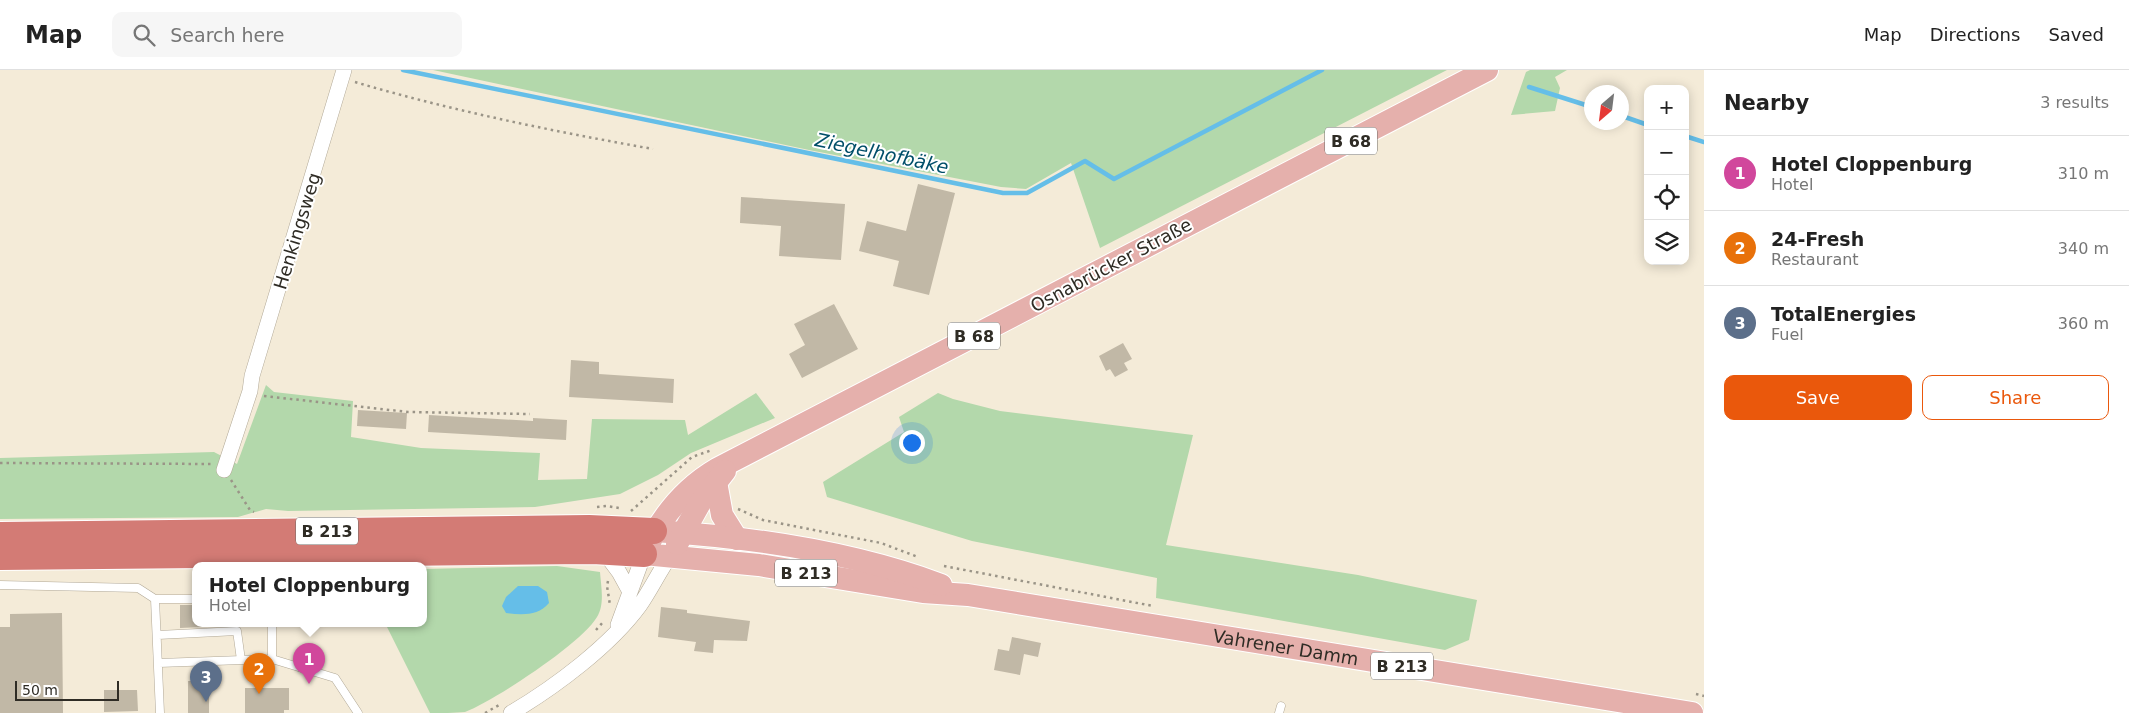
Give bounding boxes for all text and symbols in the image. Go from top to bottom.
search box [112,12,462,57]
text: Map [25,21,82,49]
icon: search [130,21,158,49]
text: Search here [170,24,284,46]
text: Map [1864,24,1902,45]
text: Directions [1930,24,2020,45]
text: Saved [2048,24,2104,45]
north arrow [1584,85,1629,130]
map controls [1644,85,1689,265]
button: + [1644,85,1689,130]
text: Nearby [1724,91,1809,115]
text: 3 results [2040,93,2109,112]
water label: Ziegelhofbäke [812,128,951,178]
road number: B 68 [1325,128,1377,154]
button: − [1644,130,1689,175]
text: Hotel Cloppenburg [1771,153,1972,175]
text: 1 [1734,164,1746,183]
text: 310 m [2058,164,2109,183]
street label: Henkingsweg [269,170,325,292]
button: locate [1644,175,1689,220]
text: Hotel [1771,175,1813,194]
street label: Osnabrücker Straße [1027,214,1195,316]
button: layers [1644,220,1689,265]
text: 24-Fresh [1771,228,1864,250]
text: 2 [1734,239,1746,258]
text: 340 m [2058,239,2109,258]
text: Restaurant [1771,250,1859,269]
text: TotalEnergies [1771,303,1916,325]
text: 3 [1734,314,1746,333]
text: 360 m [2058,314,2109,333]
road number: B 68 [948,322,1000,350]
text: Fuel [1771,325,1804,344]
button: Save [1724,375,1912,420]
button: Share [1922,375,2109,420]
your location [899,430,925,456]
road number: B 213 [296,518,358,544]
road number: B 213 [775,559,837,586]
popup [192,562,427,627]
text: Hotel Cloppenburg [209,574,410,596]
text: Hotel [209,596,251,615]
street label: Vahrener Damm [1212,625,1360,669]
pin: 1 [293,643,325,684]
road number: B 213 [1371,652,1433,680]
pin: 2 [243,653,275,694]
pin: 3 [190,661,222,702]
scale bar [15,678,119,701]
text: 50 m [22,682,58,698]

